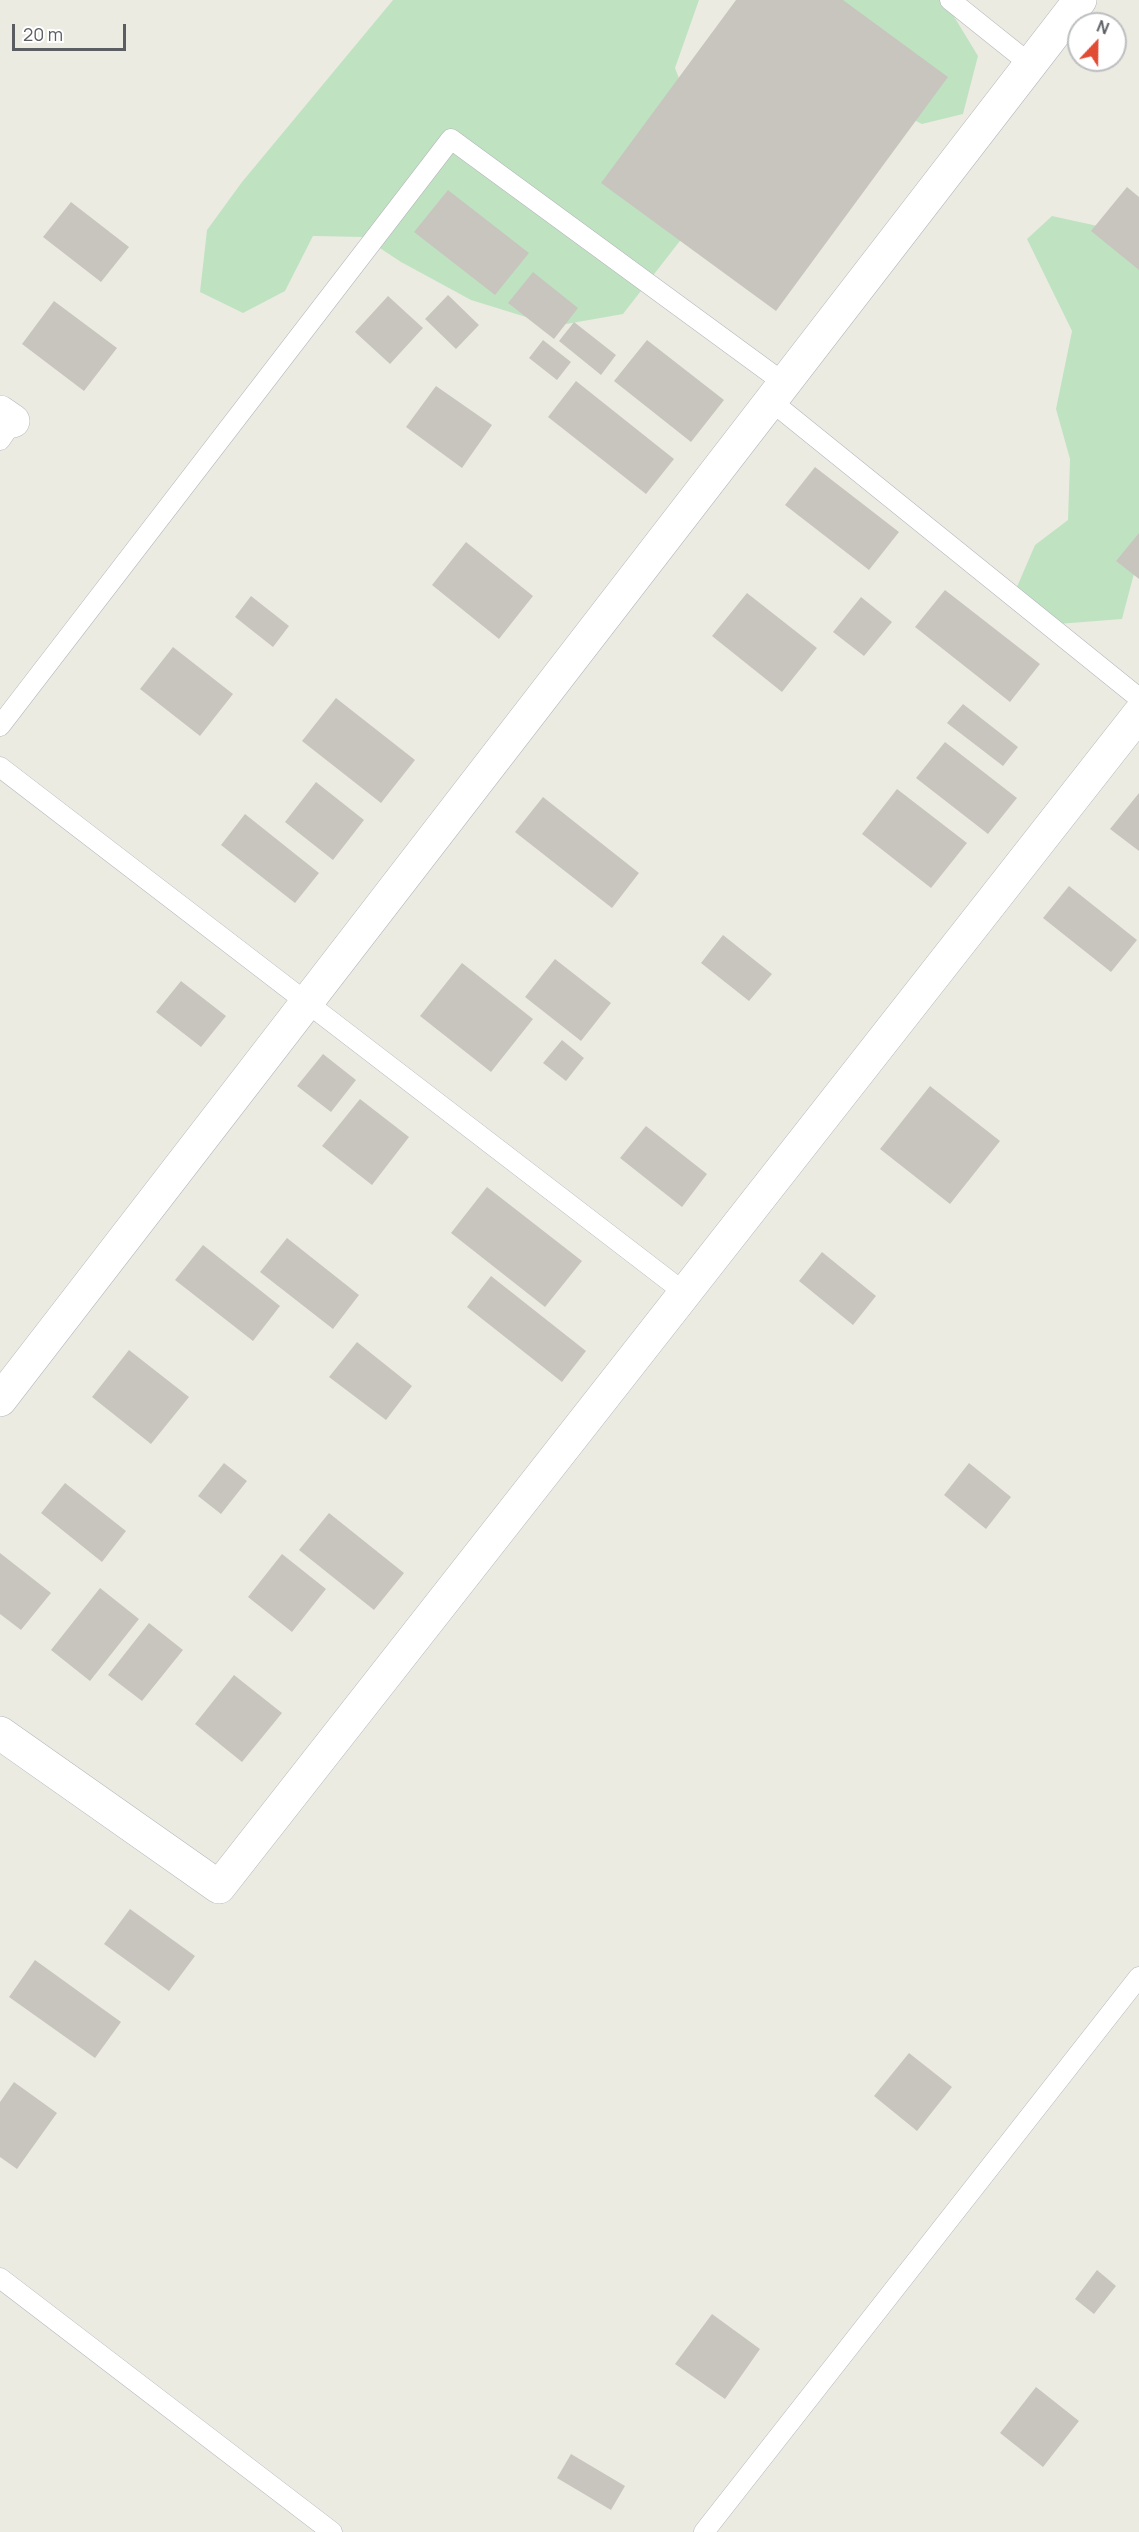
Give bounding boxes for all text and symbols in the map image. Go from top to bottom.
scale bar [15,12,129,50]
north arrow [1067,12,1127,72]
text: N [1094,15,1112,40]
text: 20 m [23,22,63,46]

